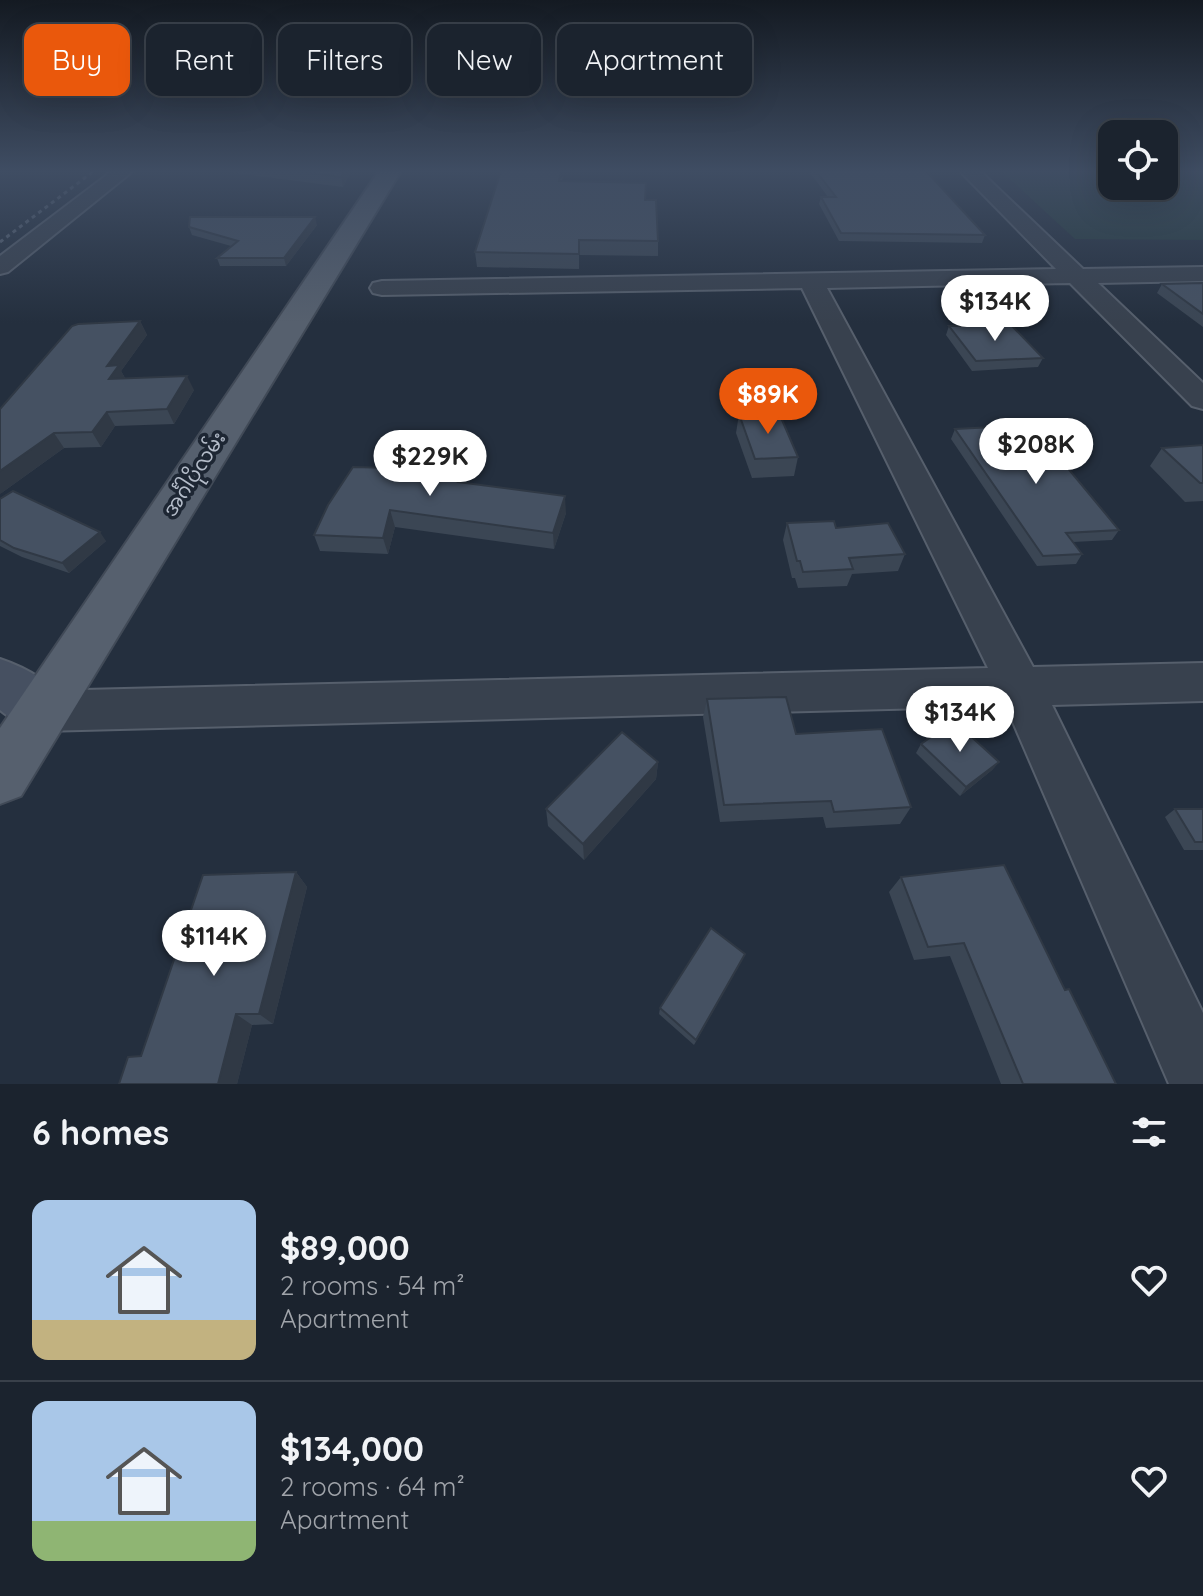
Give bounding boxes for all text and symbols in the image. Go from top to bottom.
chip: Buy [24,24,130,96]
chip: Rent [146,24,262,96]
chip: Filters [278,24,411,96]
chip: New [427,24,541,96]
chip: Apartment [557,24,752,96]
map controls [1098,120,1178,200]
button: locate [1098,120,1178,200]
pin: $134K [939,275,1051,343]
text: $134K [959,284,1031,317]
pin: $89K [721,368,815,436]
text: $89K [737,377,799,410]
pin: $208K [980,418,1092,486]
street label: အင်္ဂါပိုလမ်း [156,426,235,524]
text: $208K [997,427,1075,460]
pin: $229K [374,430,486,498]
text: $229K [392,439,468,472]
pin: $134K [904,686,1016,754]
text: $134K [924,695,996,728]
pin: $114K [158,910,270,978]
text: $114K [180,919,248,952]
icon: filters [1127,1110,1171,1154]
text: 6 homes [32,1111,169,1154]
text: $89,000 [280,1226,410,1269]
icon: home [96,1232,192,1328]
icon: heart [1127,1258,1171,1302]
text: 2 rooms · 54 m² [280,1269,464,1302]
text: Apartment [280,1302,409,1335]
text: $134,000 [280,1427,424,1470]
icon: home [96,1433,192,1529]
icon: heart [1127,1459,1171,1503]
text: 2 rooms · 64 m² [280,1470,465,1503]
text: Apartment [280,1503,409,1536]

